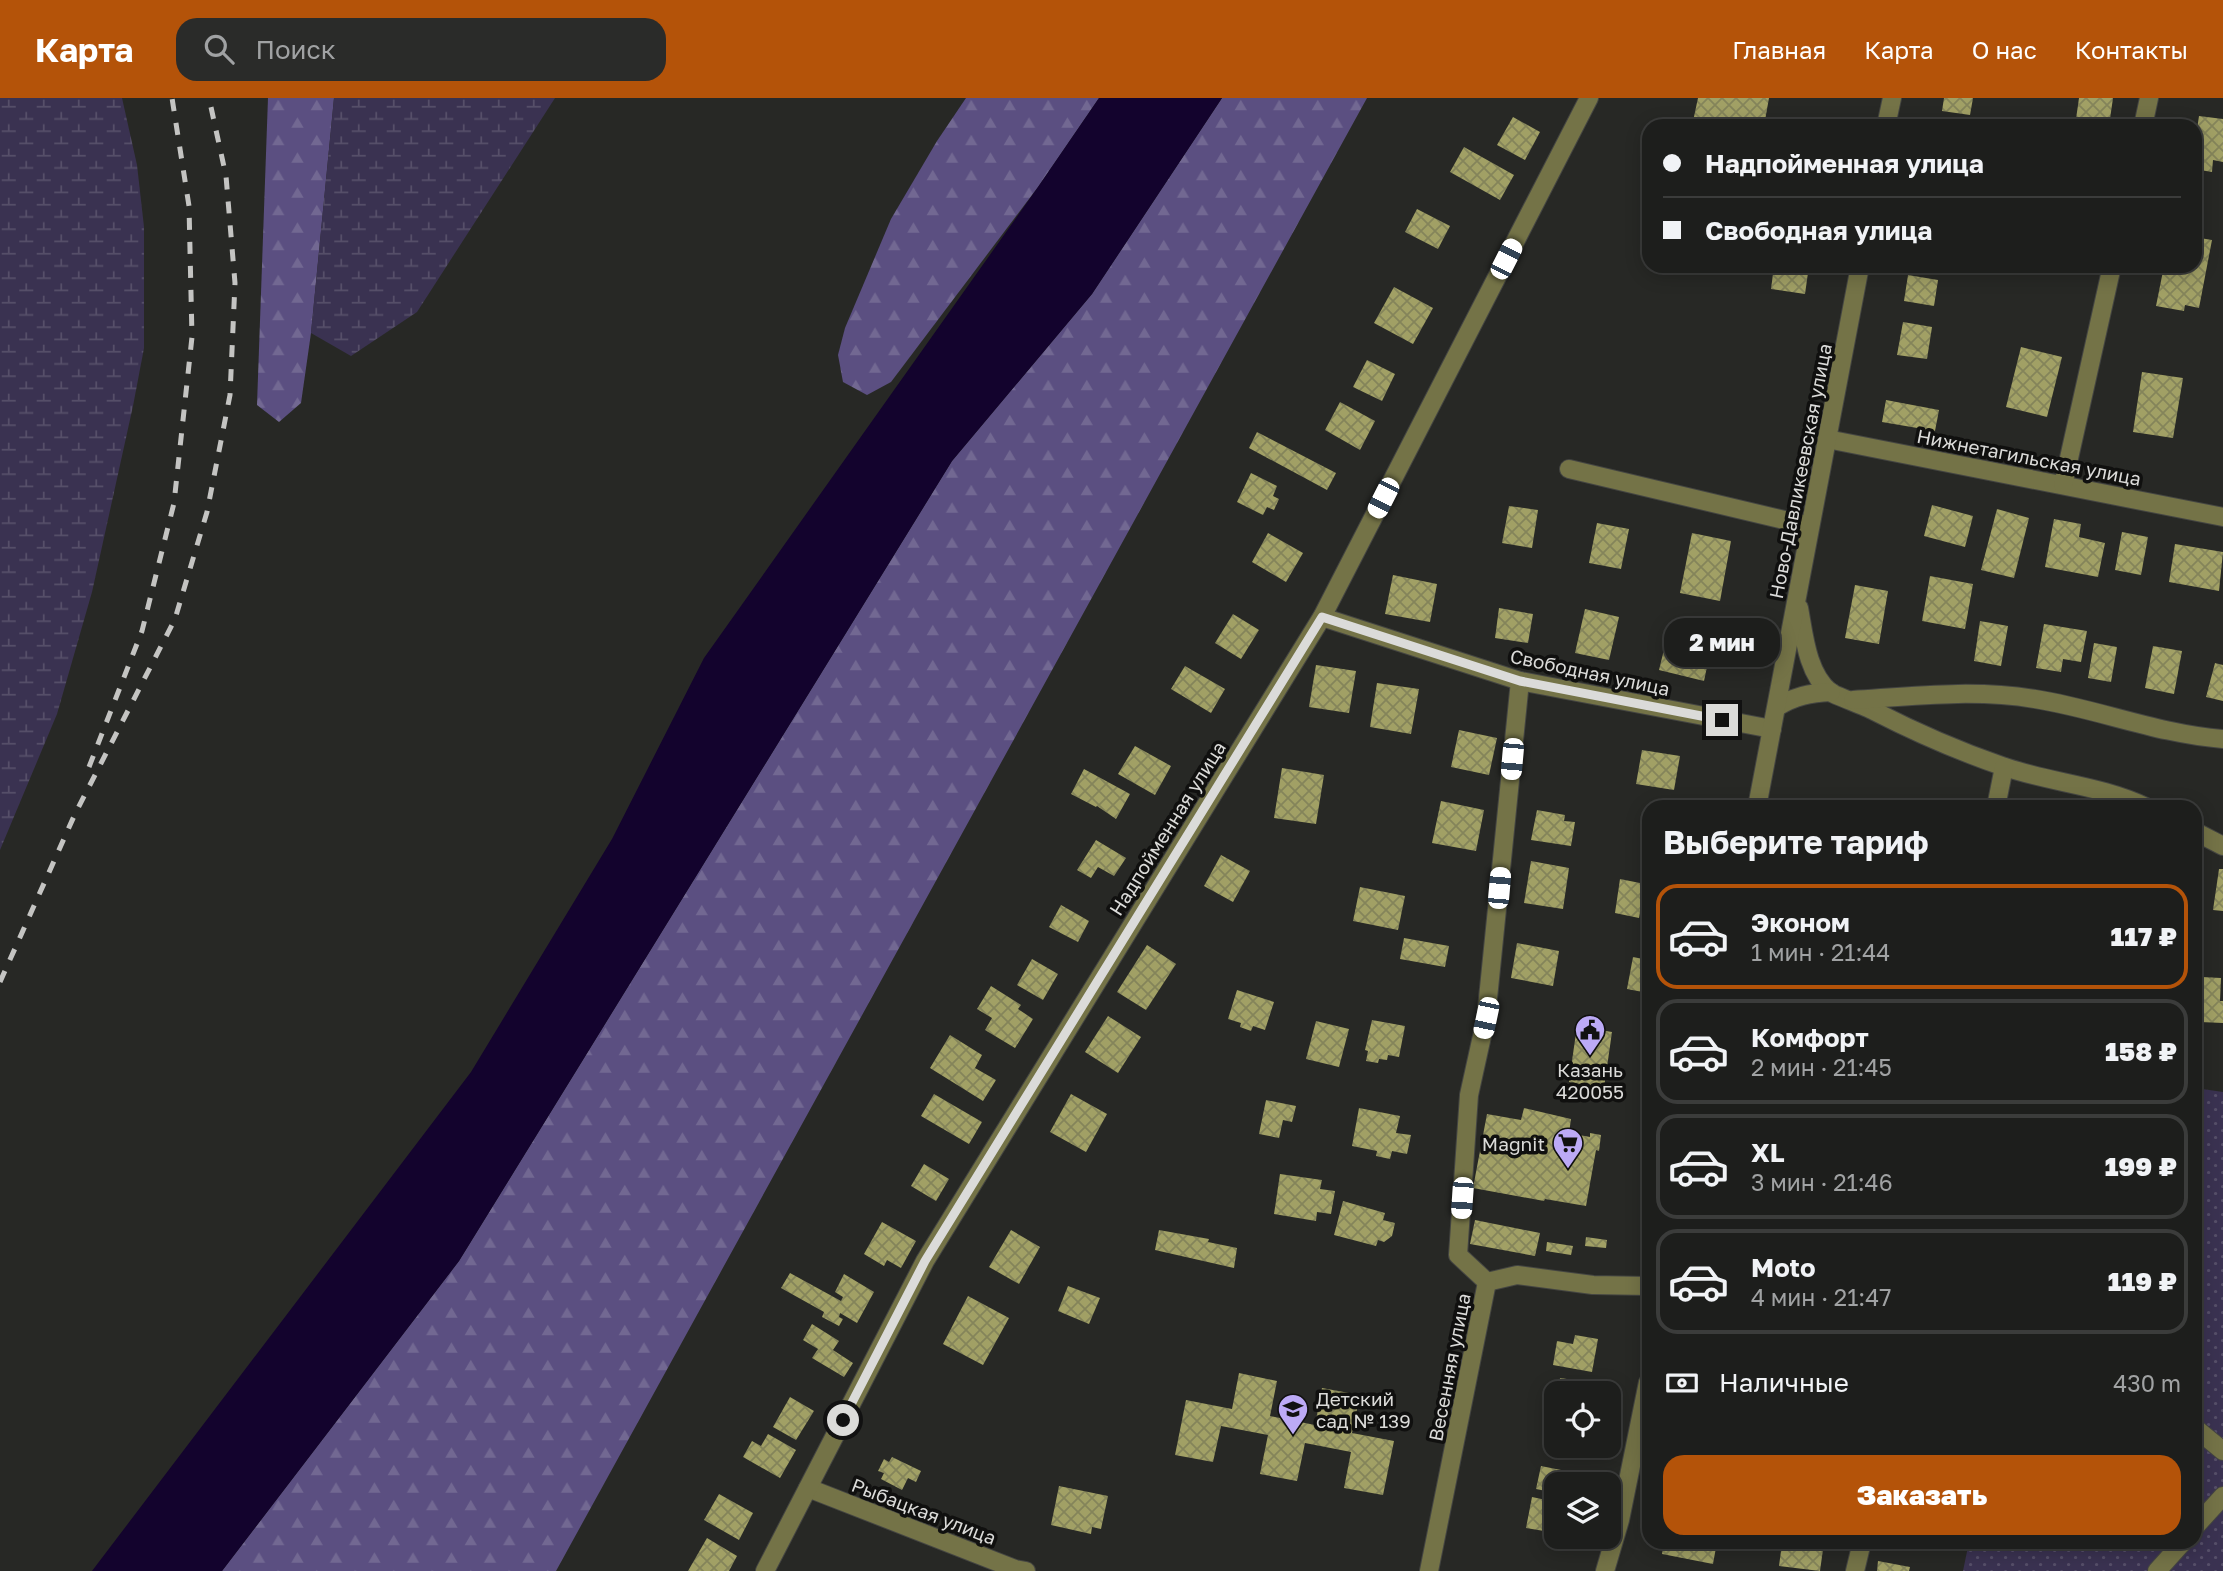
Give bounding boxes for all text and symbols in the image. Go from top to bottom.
search box [176,18,666,81]
text: Карта [35,30,134,69]
icon: search [200,30,238,68]
text: Поиск [256,34,336,65]
text: Главная [1732,35,1826,64]
text: Карта [1864,35,1934,64]
text: О нас [1972,35,2037,64]
text: Контакты [2075,35,2188,64]
text: Надпойменная улица [1705,148,1984,179]
text: Свободная улица [1705,215,1932,246]
car [1488,236,1525,282]
street label: Ново-Давликеевская улица [1764,341,1836,601]
street label: Нижнетагильская улица [1915,424,2143,490]
car [1365,475,1402,521]
callout: 2 мин [1664,618,1780,668]
text: 2 мин [1689,628,1755,656]
street label: Свободная улица [1508,644,1672,700]
route end [1706,704,1738,736]
street label: Надпойменная улица [1104,737,1230,919]
car [1500,737,1525,781]
text: Выберите тариф [1663,823,1929,861]
car [1487,866,1512,910]
icon: car [1667,905,1730,968]
text: Эконом [1751,907,1850,938]
text: 117 ₽ [2110,921,2177,952]
text: 1 мин · 21:44 [1751,938,1890,966]
car [1472,995,1501,1041]
public building icon: Казань 420055 [1573,1013,1607,1057]
icon: car [1667,1020,1730,1083]
text: Комфорт [1751,1022,1869,1053]
text: 158 ₽ [2105,1036,2177,1067]
text: 2 мин · 21:45 [1751,1053,1892,1081]
place label: Казань 420055 [1556,1058,1624,1103]
supermarket icon: Magnit [1551,1126,1585,1170]
place label: Magnit [1482,1132,1545,1155]
icon: car [1667,1135,1730,1198]
text: XL [1751,1137,1785,1168]
text: 199 ₽ [2105,1151,2177,1182]
text: 3 мин · 21:46 [1751,1168,1893,1196]
car [1451,1176,1474,1220]
icon: car [1667,1250,1730,1313]
text: Moto [1751,1252,1816,1283]
text: 119 ₽ [2108,1266,2177,1297]
text: 4 мин · 21:47 [1751,1283,1891,1311]
street label: Весенняя улица [1423,1291,1475,1443]
icon: cash [1663,1364,1701,1402]
text: Наличные [1719,1367,1849,1398]
text: 430 m [2113,1369,2181,1397]
map controls [1544,1381,1621,1549]
button: locate [1544,1381,1621,1458]
place label: Детский сад № 139 [1316,1387,1411,1432]
school or university icon: Детский сад № 139 [1276,1392,1310,1436]
route start [827,1404,859,1436]
button: Заказать [1663,1455,2181,1535]
button: layers [1544,1472,1621,1549]
street label: Рыбацкая улица [849,1473,999,1549]

